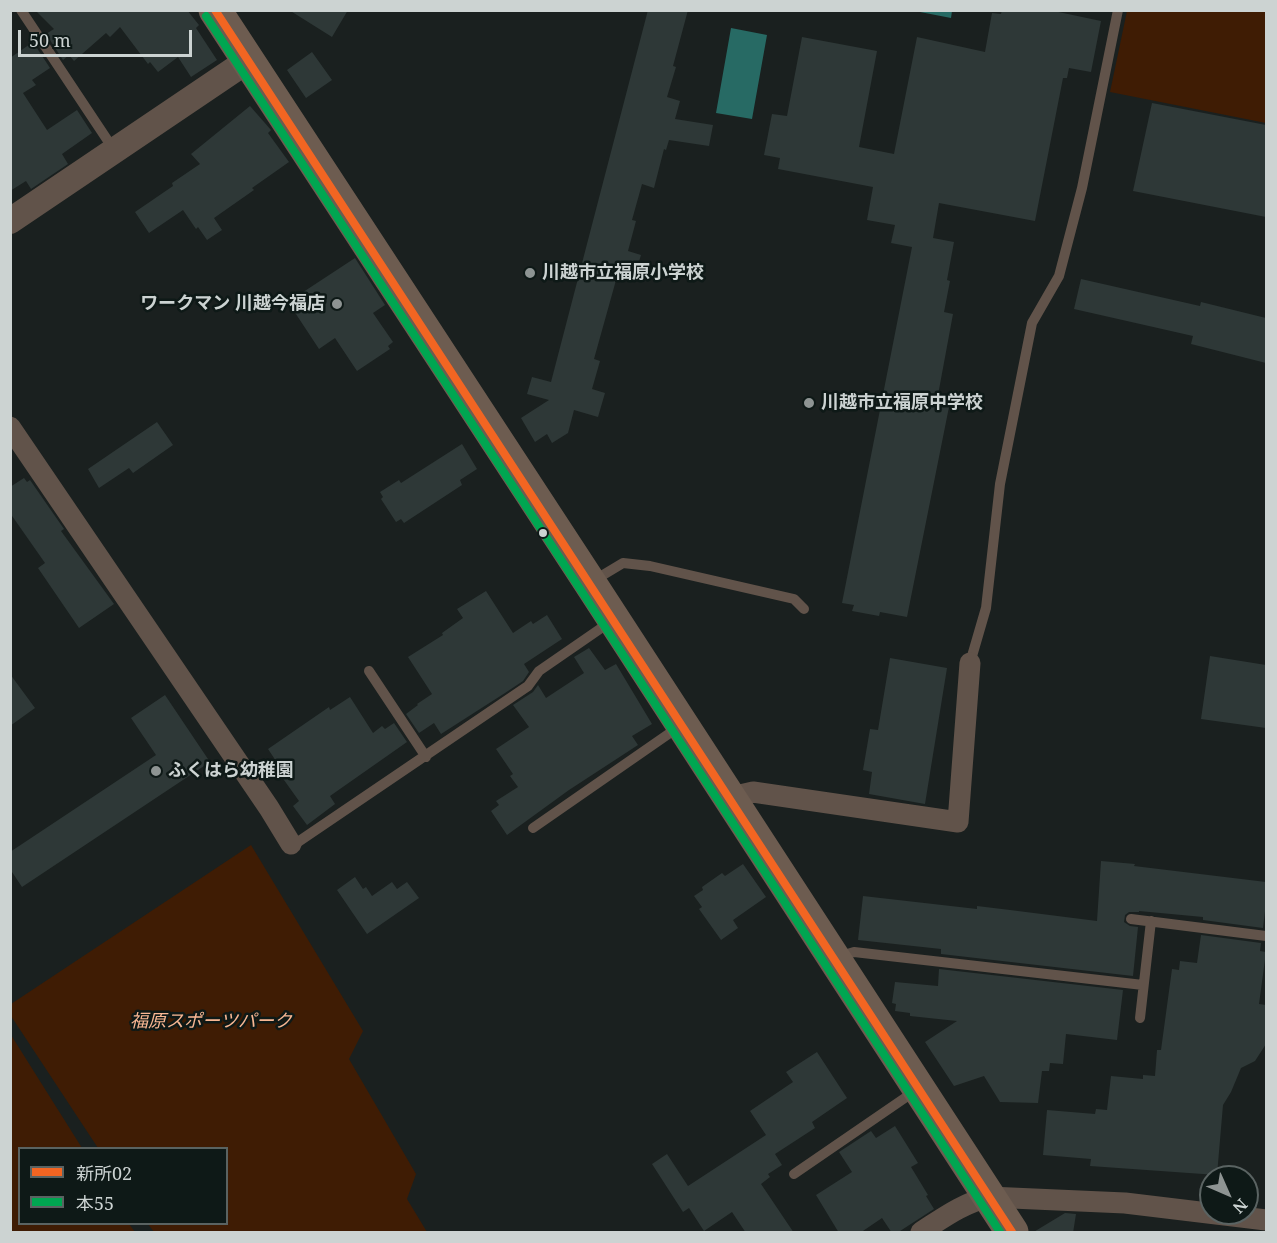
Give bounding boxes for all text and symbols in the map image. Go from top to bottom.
scale bar [21,18,195,56]
text: 50 m [29,28,71,52]
place label: 川越市立福原小学校 [542,262,704,284]
marker: 川越市立福原小学校 [523,266,537,280]
place label: ワークマン 川越今福店 [140,293,325,315]
marker: ワークマン 川越今福店 [330,297,344,311]
place label: 川越市立福原中学校 [821,392,983,414]
marker: 川越市立福原中学校 [802,396,816,410]
unlabelled marker [537,527,549,539]
place label: ふくはら幼稚園 [168,760,294,782]
marker: ふくはら幼稚園 [149,764,163,778]
park label: 福原スポーツパーク [130,1011,292,1033]
legend [18,1147,228,1225]
text: 新所02 [76,1161,132,1185]
north arrow [1199,1165,1259,1225]
text: 本55 [76,1191,114,1215]
text: N [1228,1194,1253,1219]

